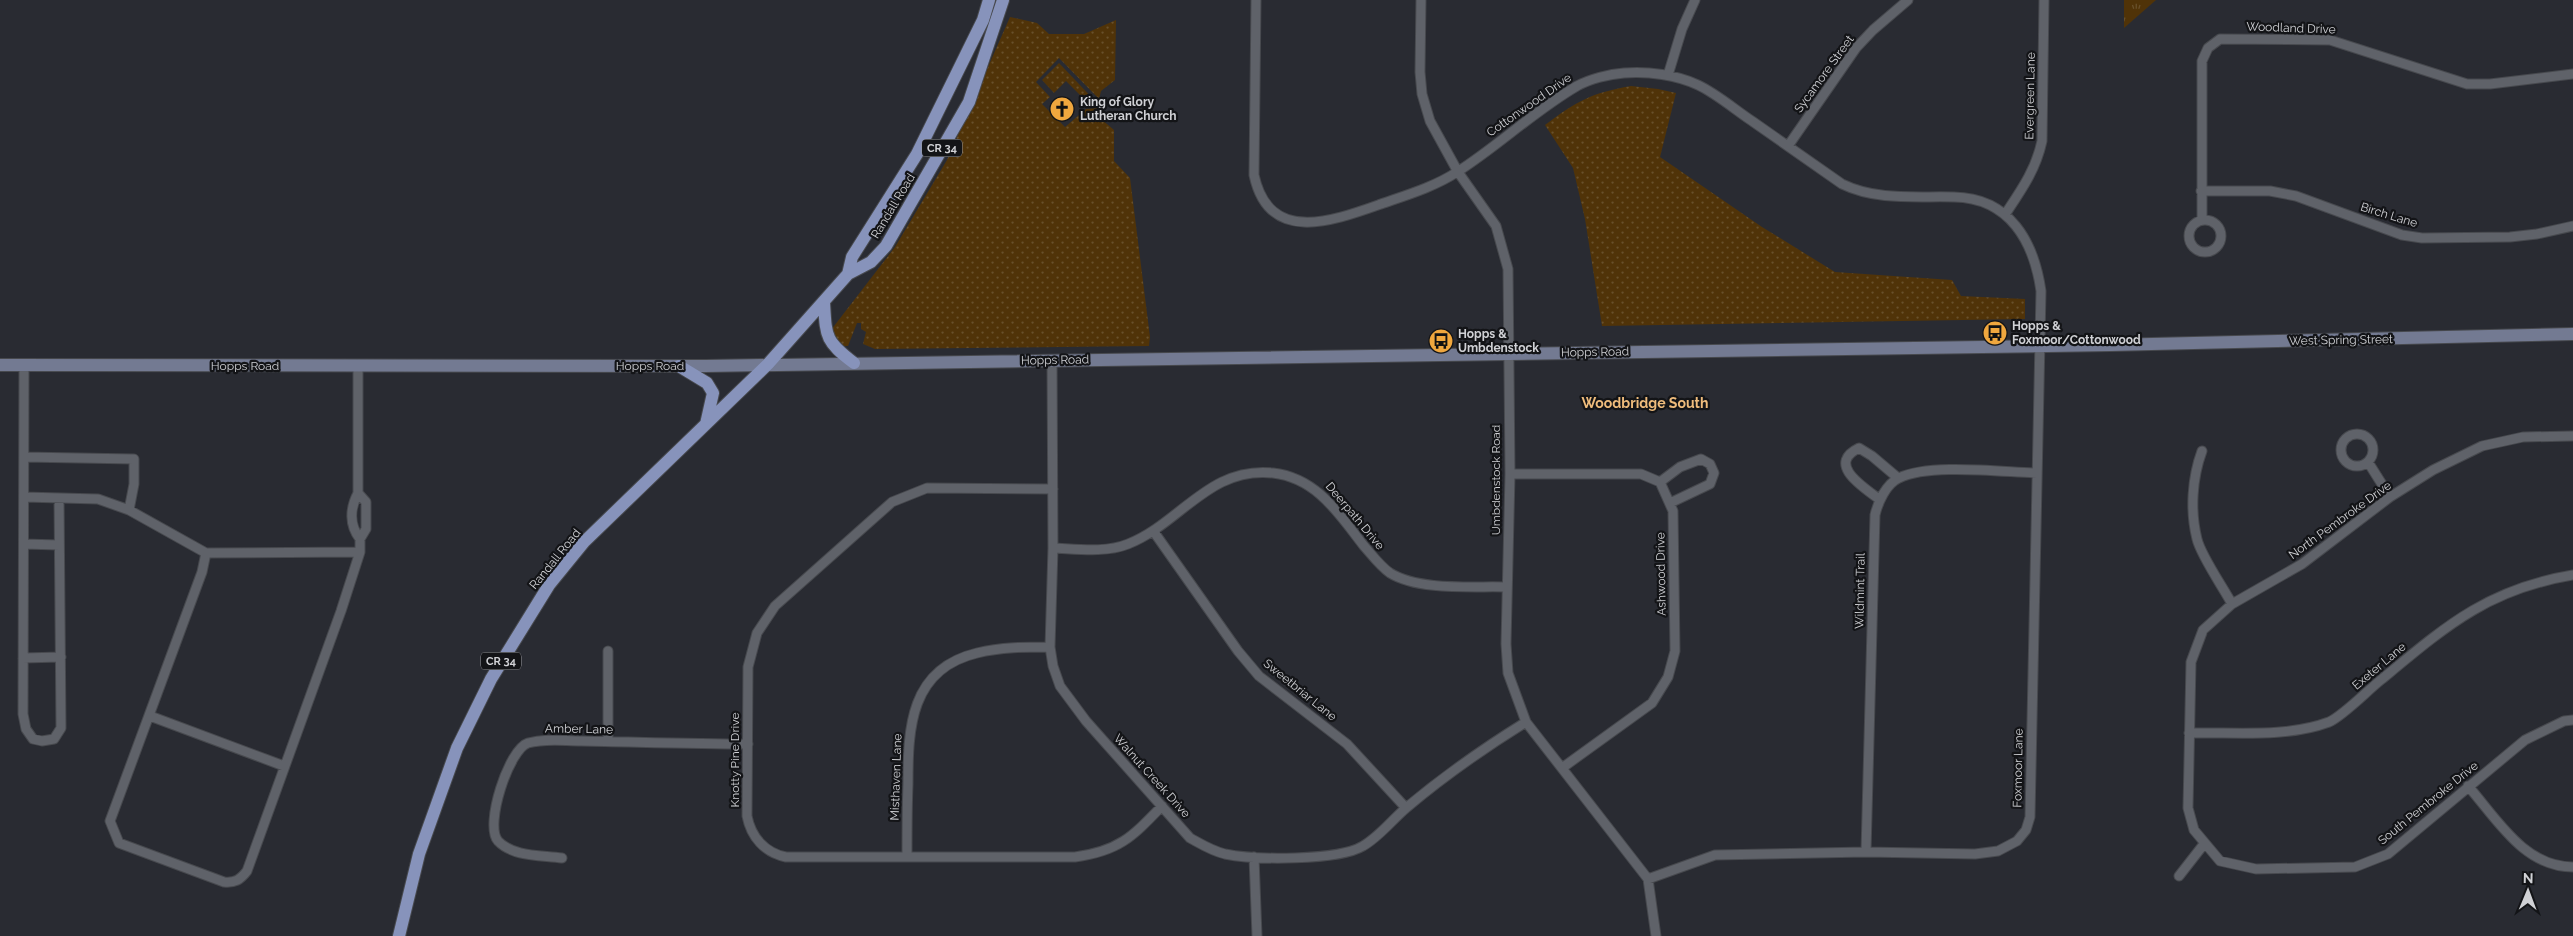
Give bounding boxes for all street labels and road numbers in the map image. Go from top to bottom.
street label: Woodland Drive [2246,19,2336,37]
street label: Sycamore Street [1791,33,1857,115]
street label: Evergreen Lane [2022,52,2038,140]
street label: Cottonwood Drive [1484,71,1574,139]
road number: CR 34 [922,140,962,156]
street label: Randall Road [868,171,918,241]
street label: Birch Lane [2359,200,2419,230]
street label: West Spring Street [2289,332,2393,348]
street label: Hopps Road [1561,344,1629,360]
street label: Hopps Road [1021,352,1089,368]
street label: Hopps Road [211,359,279,373]
street label: Hopps Road [616,359,684,373]
street label: Umbdenstock Road [1489,425,1503,535]
street label: North Pembroke Drive [2286,478,2394,562]
street label: Deerpath Drive [1323,480,1387,552]
street label: Randall Road [526,526,584,592]
street label: Ashwood Drive [1653,532,1669,616]
street label: Wildmint Trail [1852,552,1868,629]
street label: Exeter Lane [2349,640,2409,692]
road number: CR 34 [481,652,521,669]
street label: Sweetbriar Lane [1261,656,1339,724]
street label: Knotty Pine Drive [728,713,742,807]
street label: Amber Lane [545,721,613,737]
street label: Foxmoor Lane [2010,728,2026,808]
street label: Walnut Creek Drive [1111,731,1193,821]
street label: Misthaven Lane [887,733,905,821]
street label: South Pembroke Drive [2375,758,2481,848]

